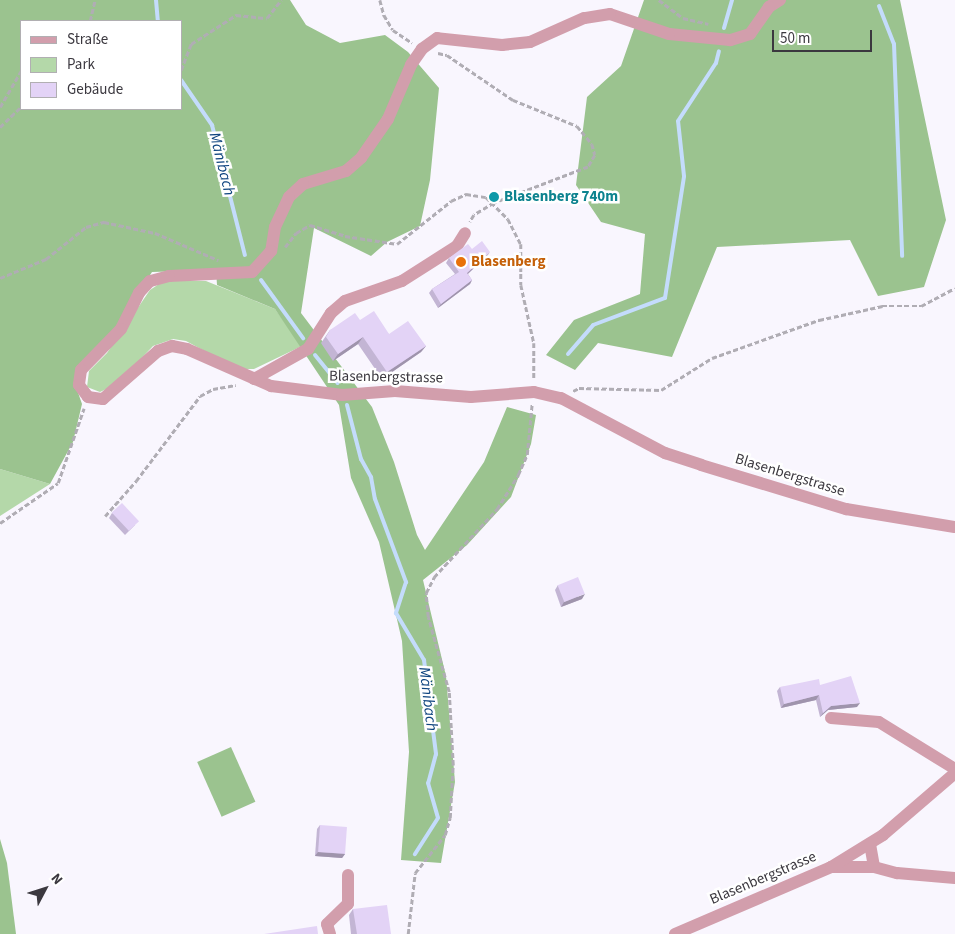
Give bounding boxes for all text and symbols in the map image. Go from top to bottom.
legend [20,20,182,110]
scale bar [775,20,875,52]
text: 50 m [780,28,810,49]
text: Straße [67,29,108,50]
text: Park [67,54,95,75]
text: Gebäude [67,79,123,100]
water label: Mänibach [205,130,239,198]
place label: Blasenberg 740m [504,188,618,206]
marker: Blasenberg 740m [488,191,500,203]
place label: Blasenberg [471,253,545,271]
marker: Blasenberg [455,256,467,268]
street label: Blasenbergstrasse [329,367,443,387]
street label: Blasenbergstrasse [733,450,847,500]
water label: Mänibach [415,666,441,732]
street label: Blasenbergstrasse [707,847,819,909]
north arrow [20,864,70,914]
text: N [46,869,67,889]

